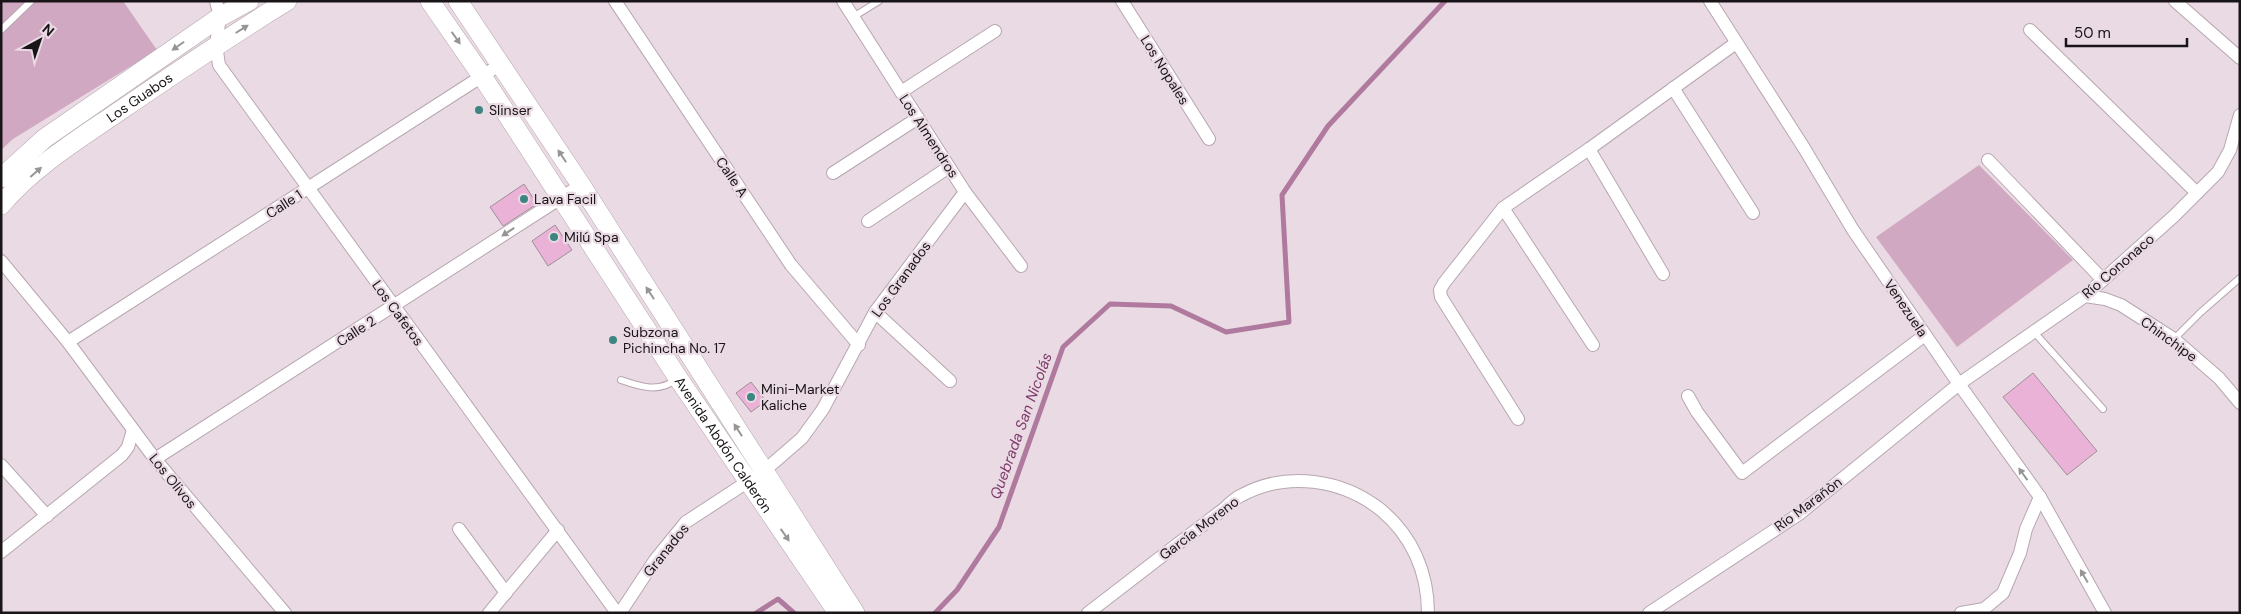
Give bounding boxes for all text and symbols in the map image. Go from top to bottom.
north arrow [15,15,65,65]
scale bar [2066,15,2187,47]
text: N [39,20,58,40]
text: 50 m [2074,23,2111,43]
one-way arrow [235,25,248,34]
one-way arrow [451,32,461,45]
street label: Los Nopales [1137,32,1193,108]
one-way arrow [171,41,185,51]
street label: Los Guabos [103,68,176,126]
street label: Los Almendros [895,91,963,181]
place label: Slinser [489,101,532,119]
marker: Slinser [473,104,485,116]
one-way arrow [557,150,567,163]
street label: Calle A [712,153,752,201]
one-way arrow [30,166,43,177]
street label: Calle 1 [262,186,306,222]
place label: Lava Facil [534,190,596,208]
marker: Lava Facil [518,193,530,205]
one-way arrow [501,227,514,237]
place label: Milú Spa [564,228,619,246]
street label: Río Cononaco [2078,230,2158,302]
marker: Milú Spa [548,231,560,243]
street label: Los Granados [867,238,935,320]
street label: Venezuela [1880,276,1932,340]
street label: Los Cafetos [368,277,428,349]
one-way arrow [646,286,655,300]
street label: Calle 2 [333,312,379,350]
street label: Chinchipe [2137,312,2201,366]
place label: Subzona Pichincha No. 17 [623,323,726,357]
marker: Subzona Pichincha No. 17 [607,334,619,346]
water label: Quebrada San Nicolás [985,350,1057,502]
street label: Avenida Abdón Calderón [671,373,776,516]
place label: Mini-Market Kaliche [761,380,839,414]
marker: Mini-Market Kaliche [745,391,757,403]
one-way arrow [733,423,743,437]
street label: Los Olivos [145,450,201,512]
one-way arrow [2018,467,2028,480]
street label: Río Marañòn [1771,473,1845,535]
street label: García Moreno [1156,492,1242,564]
street label: Granados [639,520,693,580]
one-way arrow [780,529,790,542]
one-way arrow [2079,569,2088,582]

